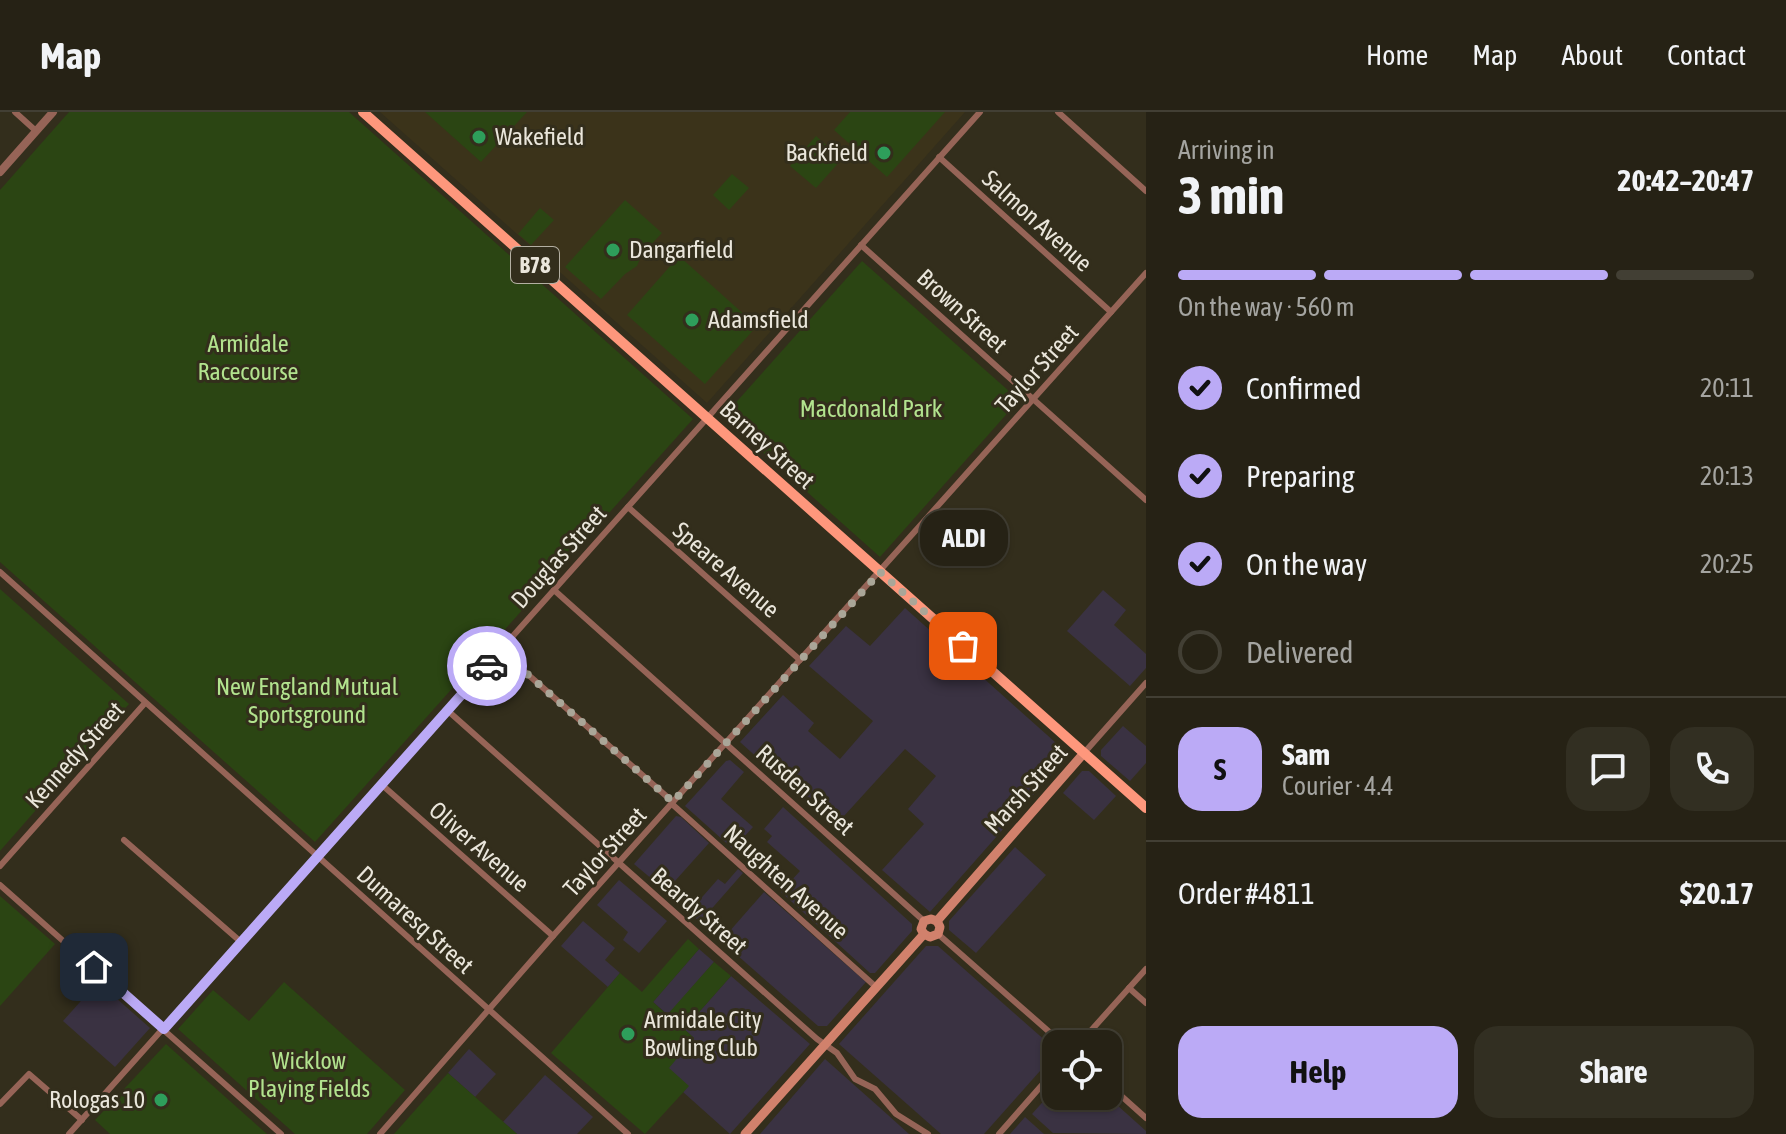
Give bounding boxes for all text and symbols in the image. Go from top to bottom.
text: Map [40,34,101,77]
text: Home [1366,39,1428,71]
text: Map [1472,39,1517,71]
text: About [1561,39,1623,71]
text: Contact [1667,39,1746,71]
place label: Wakefield [495,123,584,150]
marker: Wakefield [470,128,488,146]
text: Arriving in [1178,135,1275,165]
place label: Backfield [785,139,868,166]
marker: Backfield [875,144,893,162]
text: 20:42–20:47 [1617,163,1754,197]
street label: Salmon Avenue [977,165,1097,277]
text: 3 min [1178,165,1284,225]
place label: Dangarfield [629,236,734,263]
marker: Dangarfield [604,241,622,259]
road number: B78 [511,247,559,283]
street label: Brown Street [912,263,1013,358]
text: On the way · 560 m [1178,292,1355,322]
place label: Adamsfield [708,306,809,333]
marker: Adamsfield [683,311,701,329]
street label: Taylor Street [990,319,1084,419]
park label: Armidale Racecourse [197,330,299,385]
icon: check [1178,366,1222,410]
text: Confirmed [1246,371,1361,405]
text: 20:11 [1700,373,1754,403]
street label: Barney Street [715,395,820,494]
park label: Macdonald Park [800,395,943,422]
icon: check [1178,454,1222,498]
text: Preparing [1246,459,1355,493]
text: 20:13 [1700,461,1754,491]
street label: Douglas Street [506,500,612,613]
callout: ALDI [919,510,1007,566]
street label: Speare Avenue [668,516,785,623]
text: ALDI [942,523,986,553]
icon: check [1178,542,1222,586]
text: On the way [1246,547,1367,581]
text: 20:25 [1700,549,1754,579]
pin [929,612,997,680]
icon: bag [941,624,985,668]
courier [447,626,527,706]
text: Delivered [1246,635,1354,669]
icon: car [465,644,509,688]
park label: New England Mutual Sportsground [216,673,399,728]
street label: Kennedy Street [20,696,129,813]
button: chat [1566,727,1650,811]
button: phone [1670,727,1754,811]
text: Sam [1282,737,1330,771]
street label: Rusden Street [751,739,860,841]
street label: Marsh Street [979,739,1073,839]
text: S [1214,752,1226,786]
text: Courier · 4.4 [1282,771,1393,801]
street label: Oliver Avenue [424,796,535,897]
street label: Taylor Street [558,802,652,902]
street label: Naughten Avenue [719,819,854,944]
street label: Dumaresq Street [352,860,479,979]
street label: Beardy Street [646,862,753,959]
text: Order #4811 [1178,876,1315,910]
text: $20.17 [1680,876,1754,910]
pin [60,933,128,1001]
icon: home [72,945,116,989]
place label: Armidale City Bowling Club [644,1006,762,1061]
marker: Armidale City Bowling Club [619,1025,637,1043]
button: Help [1178,1026,1458,1118]
button: Share [1474,1026,1754,1118]
map controls [1042,1030,1122,1110]
button: locate [1042,1030,1122,1110]
park label: Wicklow Playing Fields [248,1047,370,1102]
place label: Rologas 10 [49,1086,145,1113]
marker: Rologas 10 [152,1091,170,1109]

